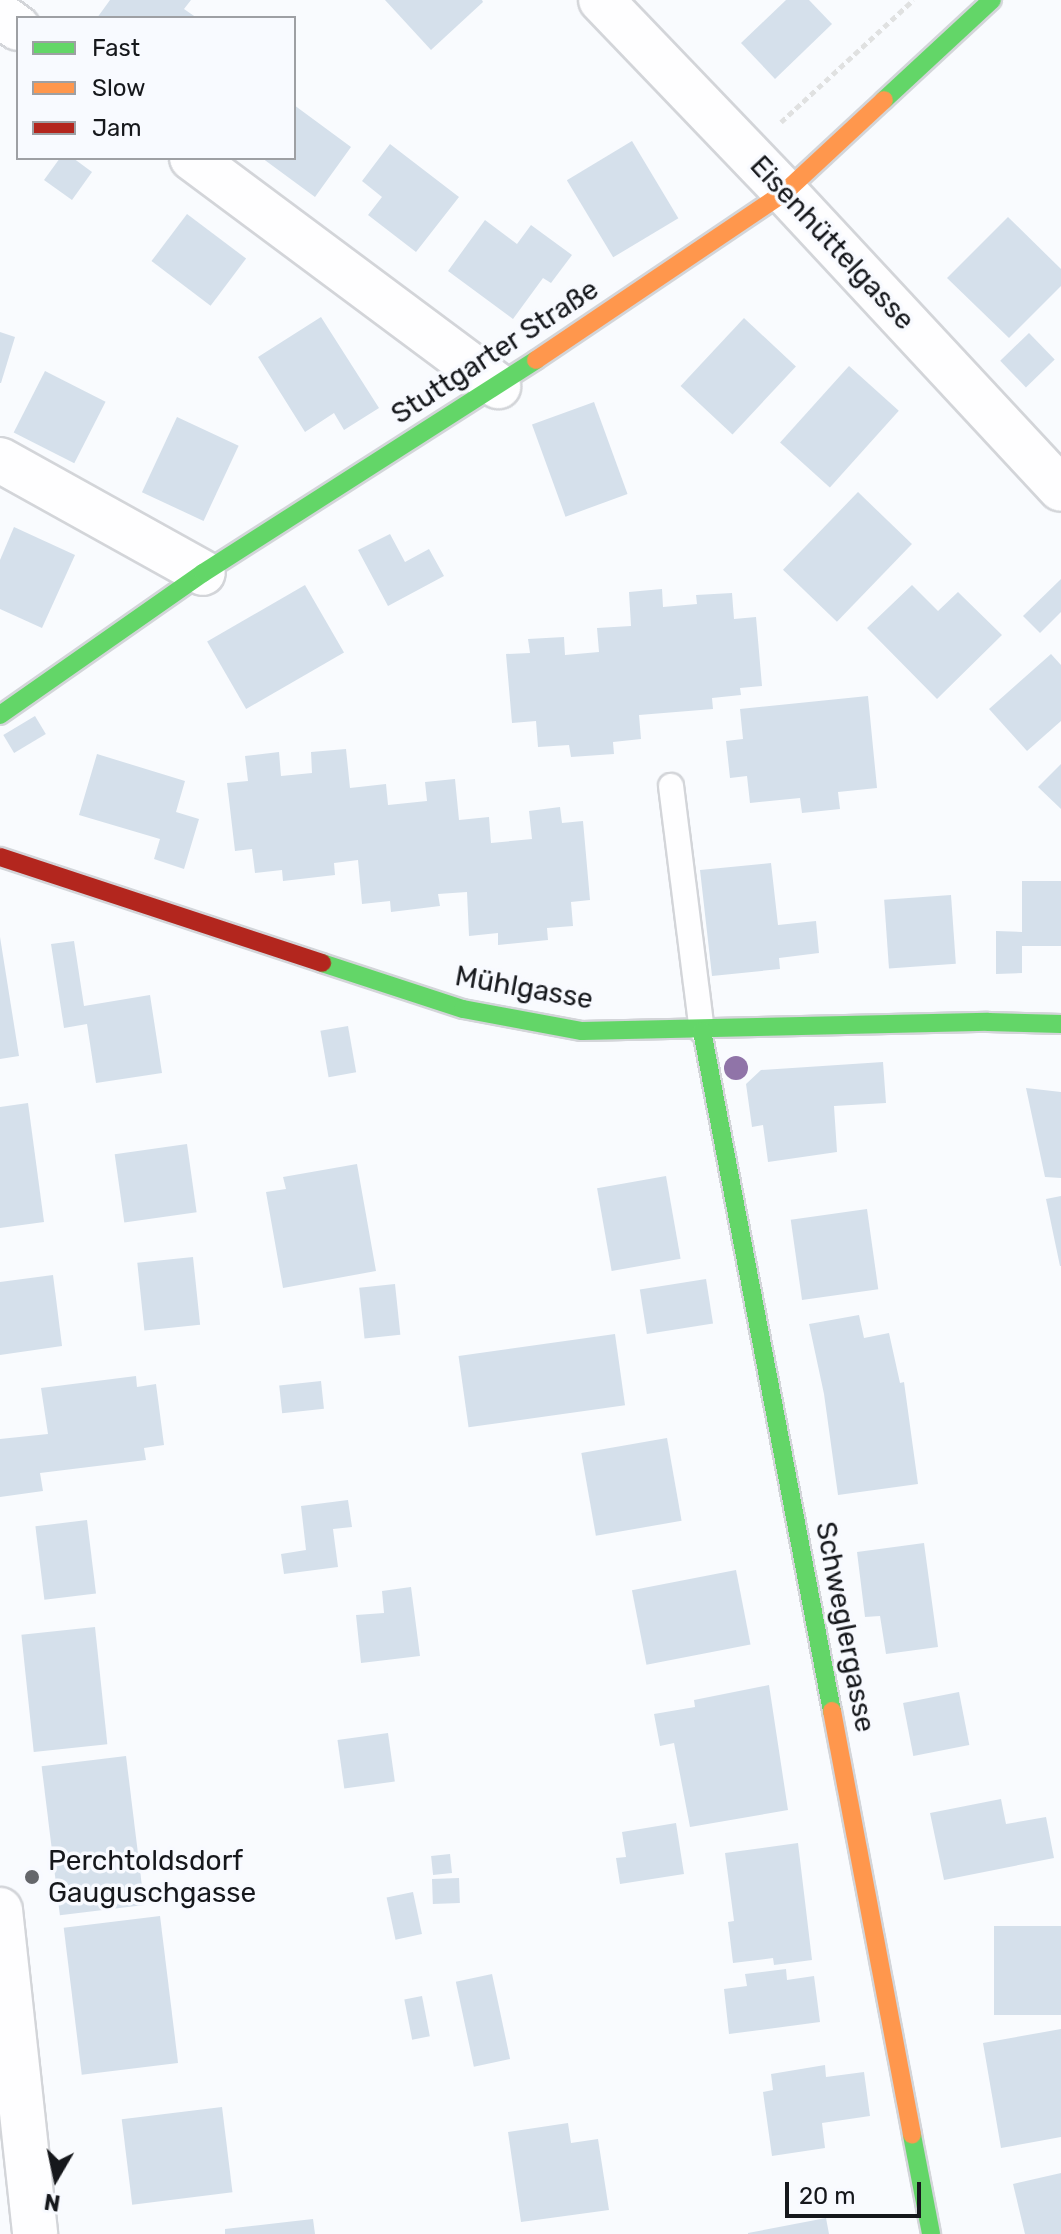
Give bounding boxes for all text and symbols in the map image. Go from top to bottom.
legend [16,16,296,160]
text: Fast [92,34,140,62]
text: Slow [92,74,145,102]
text: Jam [92,114,142,142]
street label: Eisenhüttelgasse [743,149,921,337]
street label: Stuttgarter Straße [385,272,605,432]
street label: Mühlgasse [452,959,596,1017]
street label: Schweglergasse [808,1519,882,1735]
place label: Perchtoldsdorf Gauguschgasse [48,1844,256,1910]
marker: Perchtoldsdorf Gauguschgasse [23,1868,41,1886]
north arrow [16,2138,96,2218]
scale bar [789,2166,925,2216]
text: 20 m [799,2182,856,2210]
text: N [42,2188,62,2217]

